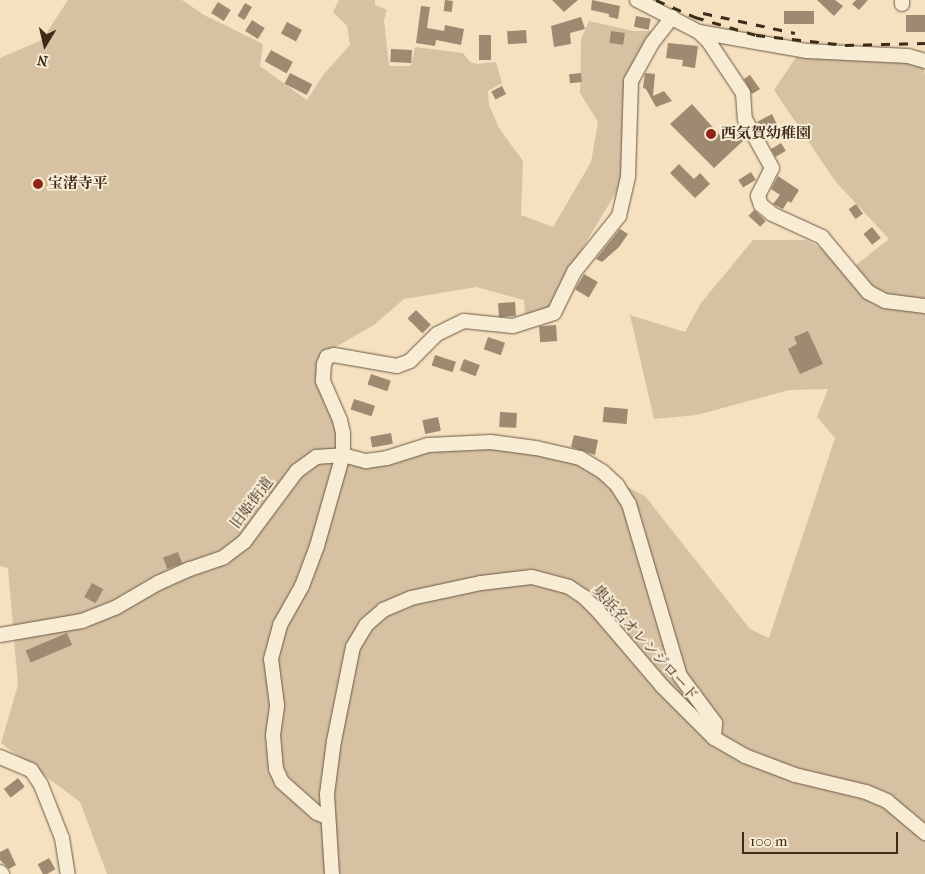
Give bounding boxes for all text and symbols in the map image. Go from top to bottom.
north arrow [20,20,70,70]
text: N [36,51,49,70]
place label: 西気賀幼稚園 [721,125,811,143]
marker: 西気賀幼稚園 [705,128,717,140]
place label: 宝渚寺平 [48,175,108,193]
marker: 宝渚寺平 [32,178,44,190]
street label: 旧姫街道 [227,474,277,532]
street label: 奥浜名オレンジロード [588,581,702,705]
scale bar [745,822,901,854]
text: 100 m [750,832,788,850]

